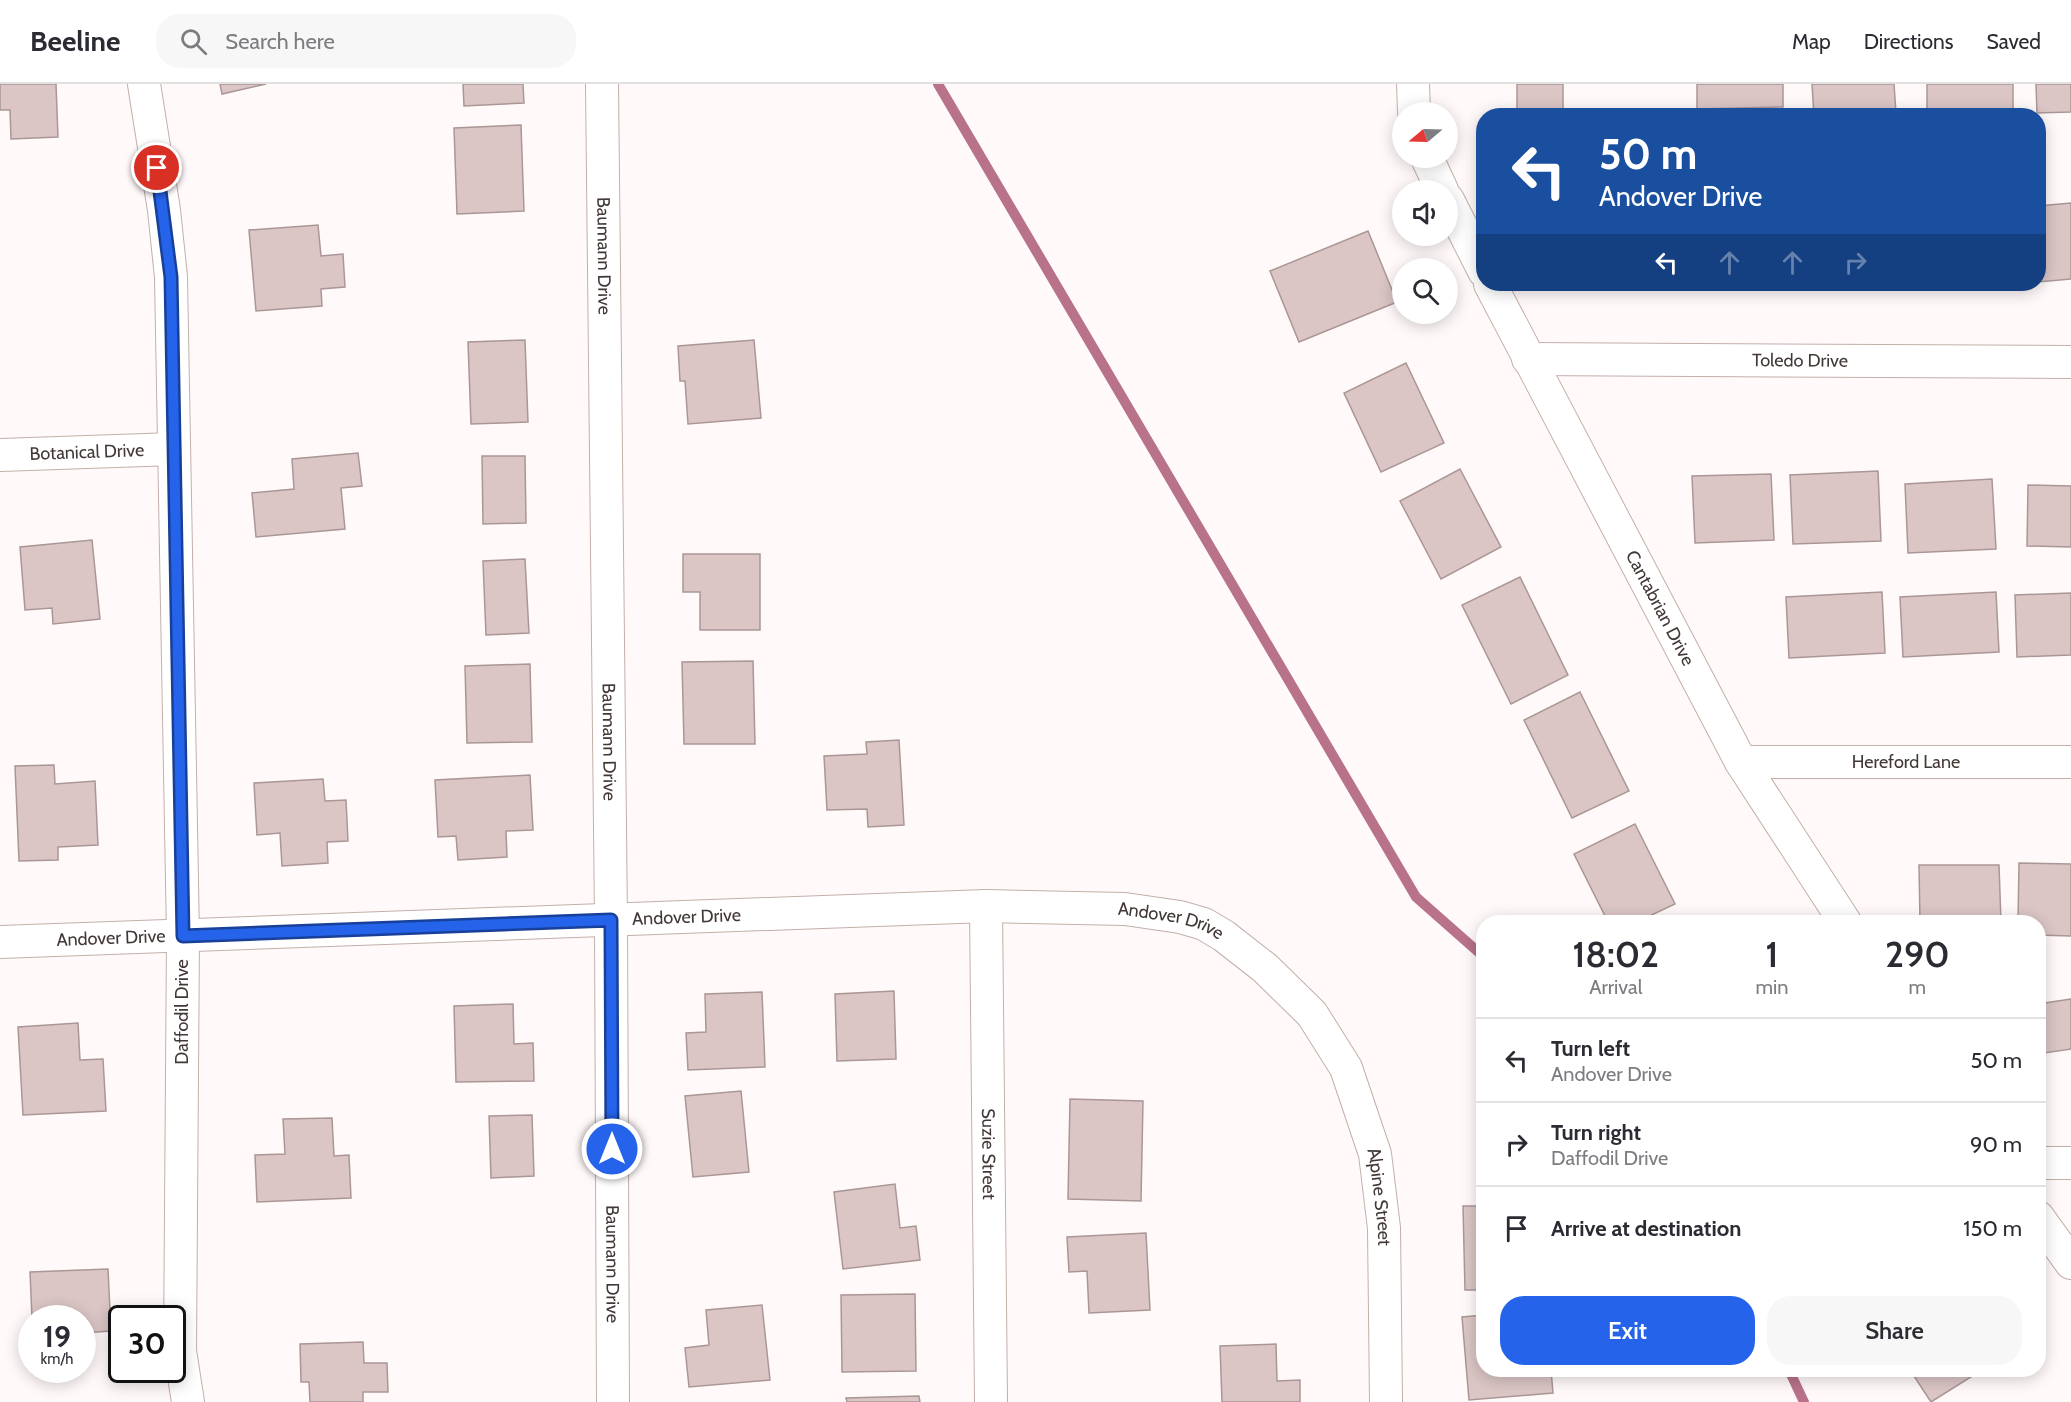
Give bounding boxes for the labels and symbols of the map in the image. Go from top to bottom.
north arrow [1392,102,1458,168]
pin [131,142,182,193]
street label: Baumann Drive [592,197,615,315]
street label: Toledo Drive [1752,349,1848,372]
street label: Botanical Drive [29,439,145,465]
street label: Cantabrian Drive [1621,547,1699,669]
street label: Baumann Drive [597,683,621,801]
street label: Hereford Lane [1852,751,1960,773]
street label: Andover Drive [1118,898,1228,944]
street label: Andover Drive [632,904,741,930]
street label: Andover Drive [56,925,166,951]
street label: Daffodil Drive [171,959,193,1065]
street label: Suzie Street [977,1108,1000,1200]
position arrow [580,1117,644,1181]
street label: Alpine Street [1363,1145,1395,1246]
street label: Baumann Drive [601,1205,624,1323]
speed limit sign: 30 [108,1305,186,1383]

